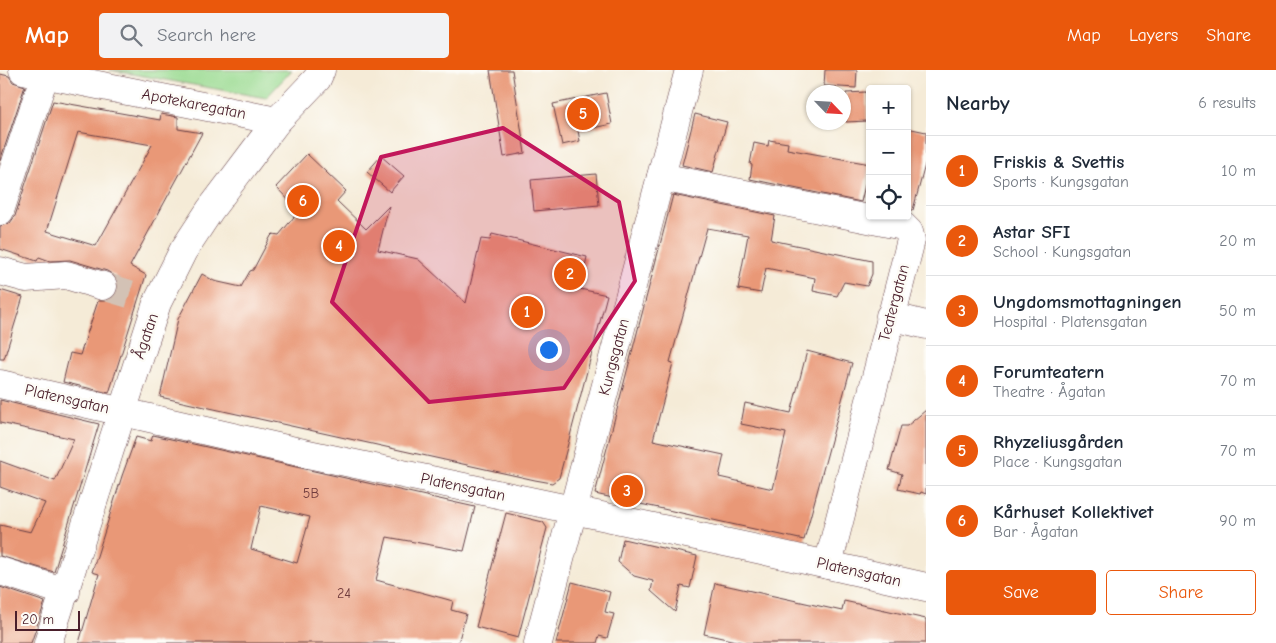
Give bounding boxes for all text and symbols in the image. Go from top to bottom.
search box [99,13,449,58]
text: Map [25,21,69,49]
icon: search [117,21,145,49]
text: Search here [157,24,256,46]
text: Map [1067,25,1101,46]
text: Layers [1129,25,1178,46]
text: Share [1206,25,1251,46]
street label: Apotekaregatan [140,85,248,123]
north arrow [806,85,851,130]
map controls [866,85,911,220]
button: + [866,85,911,130]
text: Nearby [946,91,1010,115]
text: 6 results [1198,94,1256,112]
pin: 5 [567,95,599,133]
button: − [866,130,911,175]
text: Friskis & Svettis [993,151,1124,173]
text: 1 [959,162,965,180]
text: 10 m [1221,162,1256,180]
text: Sports · Kungsgatan [993,173,1129,191]
button: locate [866,175,911,220]
pin: 6 [287,182,319,220]
text: Astar SFI [993,221,1071,243]
pin: 4 [323,227,355,265]
text: 2 [958,232,966,250]
text: 20 m [1219,232,1256,250]
text: School · Kungsgatan [993,243,1131,261]
pin: 2 [554,255,586,293]
street label: Teatergatan [875,262,913,344]
text: Ungdomsmottagningen [993,291,1182,313]
pin: 1 [511,293,543,331]
text: 3 [958,302,966,320]
text: 50 m [1219,302,1256,320]
street label: Ågatan [129,310,162,361]
text: Hospital · Platensgatan [993,313,1147,331]
street label: Kungsgatan [595,317,633,397]
your location [536,337,562,363]
text: Forumteatern [993,361,1104,383]
text: 4 [958,372,966,390]
text: 70 m [1220,372,1256,390]
street label: Platensgatan [23,381,111,417]
text: Theatre · Ågatan [993,383,1106,401]
text: Rhyzeliusgården [993,431,1124,453]
text: 5 [958,442,966,460]
text: 70 m [1220,442,1256,460]
text: Place · Kungsgatan [993,453,1122,471]
street label: Platensgatan [419,469,507,505]
pin: 3 [611,472,643,510]
house number: 5B [303,485,319,502]
text: Kårhuset Kollektivet [993,501,1154,523]
text: 6 [958,512,966,530]
text: 90 m [1219,512,1256,530]
text: Bar · Ågatan [993,523,1078,541]
street label: Platensgatan [815,554,903,590]
button: Save [946,570,1096,615]
button: Share [1106,570,1256,615]
house number: 24 [337,585,351,602]
scale bar [15,608,80,631]
text: 20 m [22,611,54,628]

